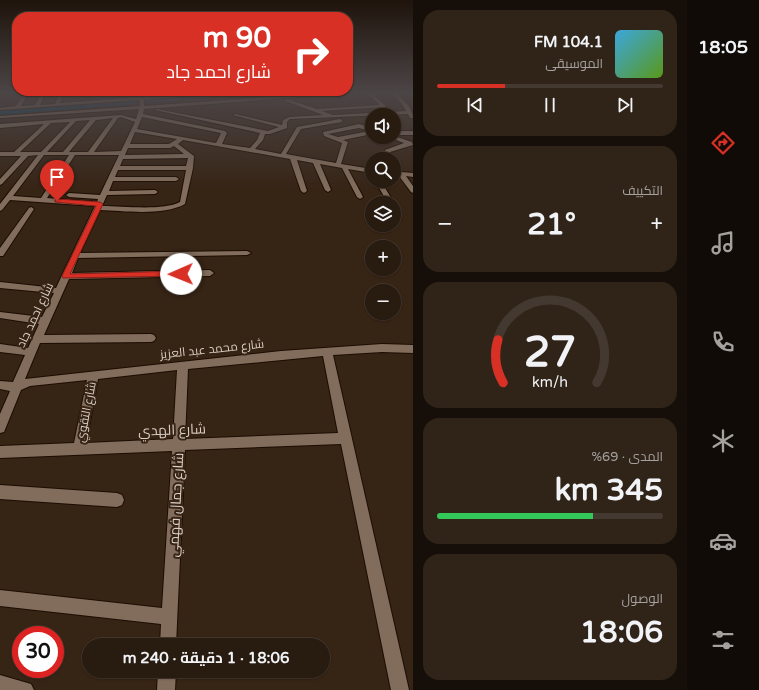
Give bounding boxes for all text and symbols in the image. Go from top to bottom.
text: 90 m [203,21,271,55]
icon: right [285,28,337,80]
text: 104.1 FM [534,33,603,51]
text: 18:05 [698,36,748,58]
text: الموسيقى [545,56,603,72]
text: شارع احمد جاد [166,61,271,83]
icon: previous [464,94,486,116]
icon: pause [539,94,561,116]
icon: next [614,94,636,116]
map controls [365,108,401,320]
button: sound [365,108,401,144]
icon: directions [709,129,737,157]
button: search [365,152,401,188]
pin [40,160,74,201]
icon: arrive [46,166,68,188]
text: التكييف [622,183,663,199]
button: layers [365,196,401,232]
text: 21° [527,206,576,243]
text: − [437,211,453,237]
text: + [651,211,663,237]
icon: music [709,229,737,257]
button: + [365,240,401,276]
position arrow [160,253,202,295]
street label: شارع احمد جاد [14,280,57,350]
button: − [365,284,401,320]
text: 27 [524,328,576,378]
icon: phone [709,328,737,356]
street label: شارع محمد عبد العزيز [158,337,265,363]
text: km/h [532,374,568,391]
street label: شارع التقوي [73,380,102,444]
street label: شارع الهدي [138,420,206,443]
icon: climate [709,427,737,455]
text: المدى · 69% [591,449,663,465]
street label: شارع جمال فهمي [165,452,190,558]
text: 345 km [555,472,663,509]
icon: car [709,527,737,555]
text: الوصول [622,591,663,607]
text: 18:06 [580,614,663,651]
speed limit sign: 30 [12,626,64,678]
icon: filters [709,626,737,654]
text: 18:06 · 1 دقيقة · 240 m [123,649,289,667]

